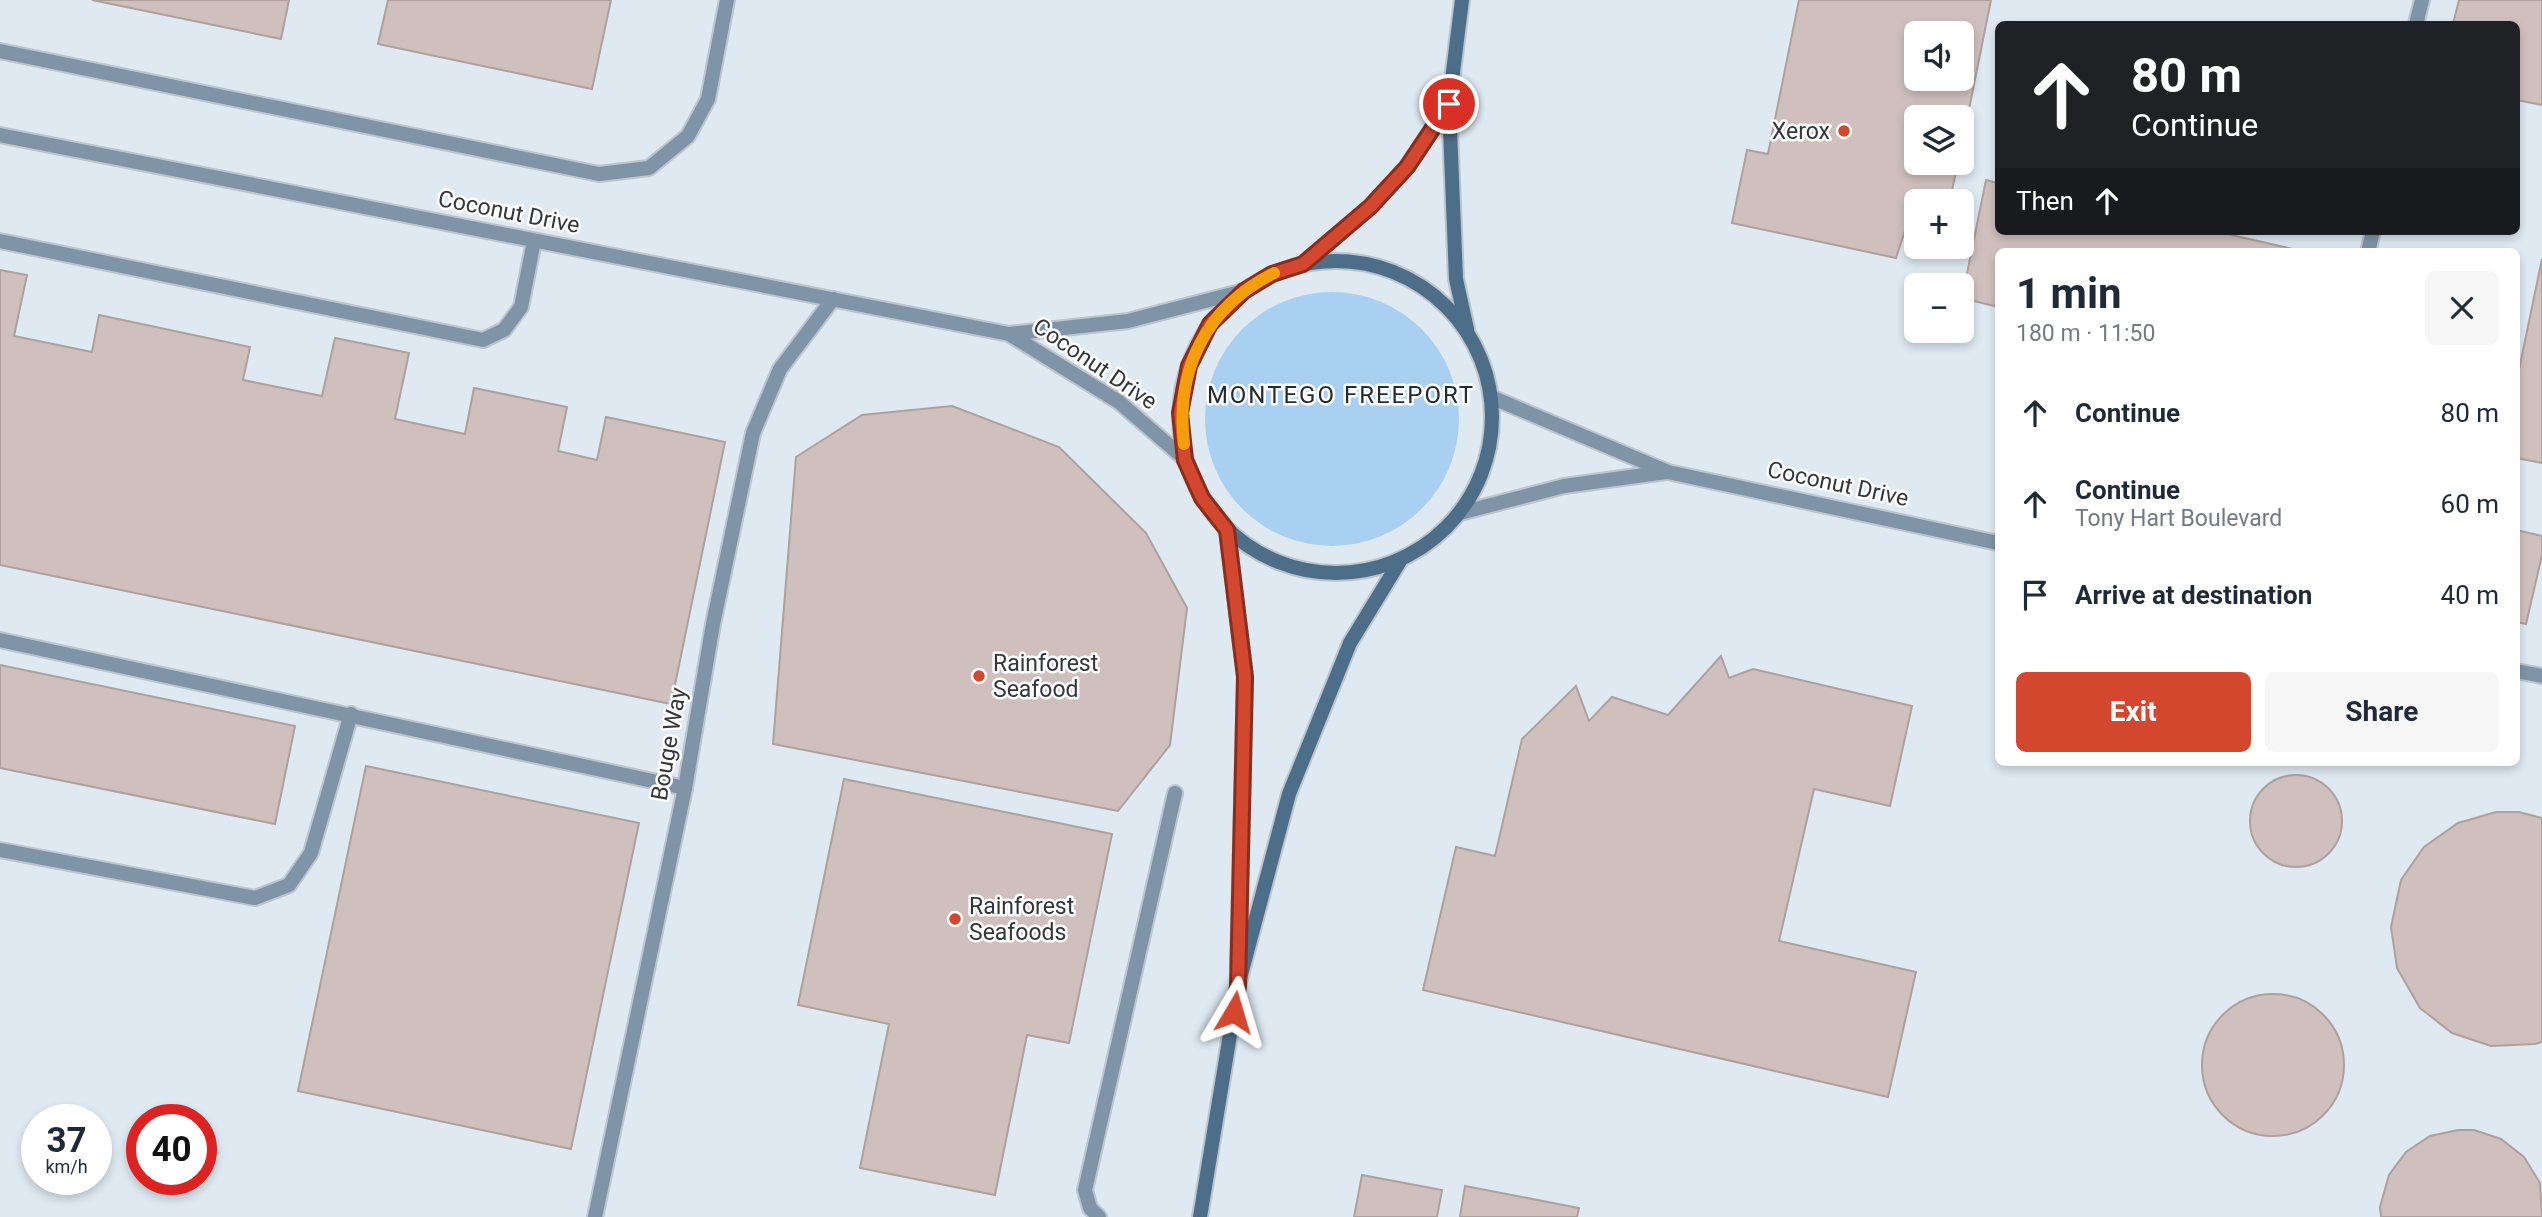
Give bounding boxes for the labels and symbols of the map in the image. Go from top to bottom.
pin [1419,74,1479,134]
place label: Xerox [1772,118,1830,145]
marker: Xerox [1836,123,1852,139]
street label: Coconut Drive [436,185,582,239]
street label: Coconut Drive [1028,313,1162,415]
district label: MONTEGO FREEPORT [1207,381,1475,409]
street label: Coconut Drive [1765,456,1911,512]
place label: Rainforest Seafood [993,650,1098,703]
marker: Rainforest Seafood [971,668,987,684]
street label: Bouge Way [646,685,692,803]
place label: Rainforest Seafoods [969,893,1074,946]
marker: Rainforest Seafoods [947,911,963,927]
position arrow [1197,975,1271,1049]
speed limit sign: 40 [126,1104,217,1195]

